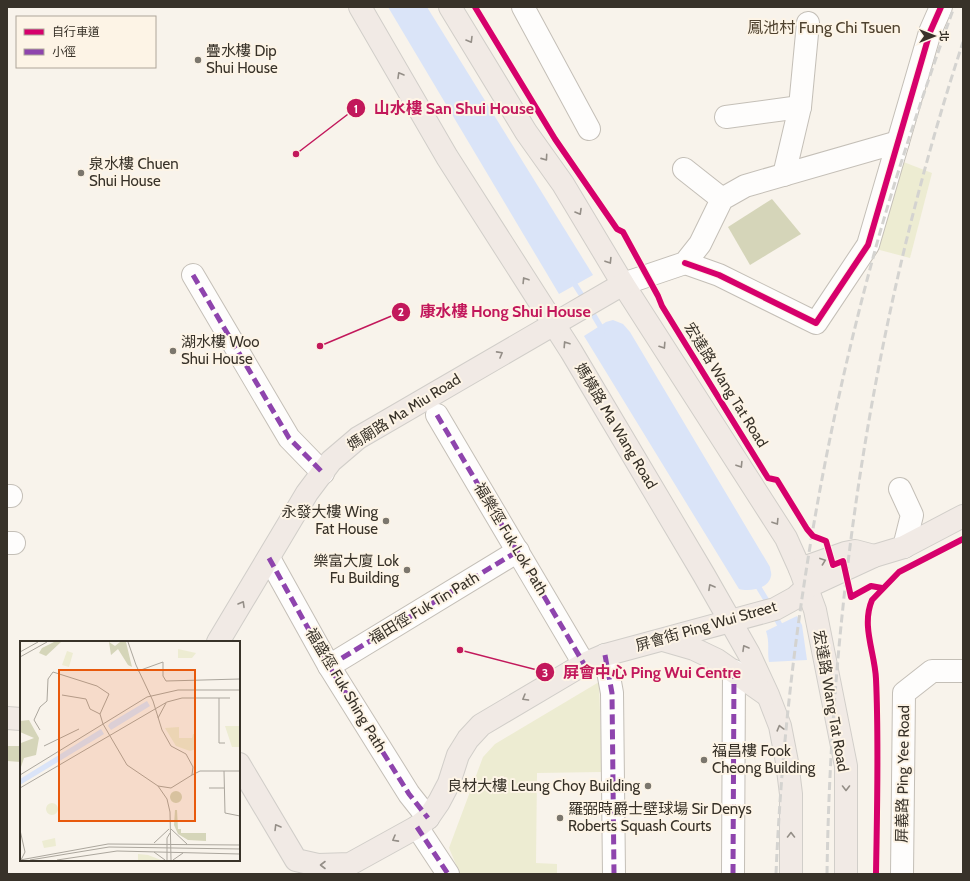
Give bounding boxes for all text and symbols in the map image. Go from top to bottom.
legend [16,16,156,68]
north arrow [914,16,954,56]
district label: 鳳池村 Fung Chi Tsuen [747,18,901,37]
text: 自行車道 [52,24,100,39]
text: 北 [937,31,951,42]
one-way arrow [466,36,473,43]
place label: 疊水樓 Dip Shui House [206,42,278,77]
text: 小徑 [52,44,76,59]
marker: 疊水樓 Dip Shui House [193,55,203,65]
one-way arrow [397,72,404,79]
callout: 山水樓 San Shui House [346,94,542,122]
text: 山水樓 San Shui House [374,99,534,118]
text: 1 [354,101,358,116]
one-way arrow [540,154,548,161]
place label: 泉水樓 Chuen Shui House [89,155,179,190]
marker: 泉水樓 Chuen Shui House [76,168,86,178]
one-way arrow [575,208,582,215]
one-way arrow [605,257,612,264]
one-way arrow [523,277,530,284]
callout: 康水樓 Hong Shui House [391,298,598,326]
text: 康水樓 Hong Shui House [419,302,591,321]
text: 2 [398,304,404,319]
street label: 宏達路 Wang Tat Road [680,319,772,451]
place label: 湖水樓 Woo Shui House [181,333,259,368]
one-way arrow [563,341,570,348]
one-way arrow [659,342,666,349]
marker: 湖水樓 Woo Shui House [168,346,178,356]
one-way arrow [496,352,503,359]
street label: 媽橫路 Ma Wang Road [571,360,661,492]
street label: 媽廟路 Ma Miu Road [344,370,464,454]
one-way arrow [735,461,743,468]
street label: 福樂徑 Fuk Lok Path [470,480,552,598]
place label: 永發大樓 Wing Fat House [281,503,379,538]
marker: 永發大樓 Wing Fat House [381,516,391,526]
one-way arrow [772,518,779,525]
place label: 樂富大廈 Lok Fu Building [313,552,400,587]
one-way arrow [819,557,826,566]
marker: 樂富大廈 Lok Fu Building [402,565,412,575]
street label: 福田徑 Fuk Tin Path [366,568,482,648]
one-way arrow [708,584,716,592]
street label: 屏會街 Ping Wui Street [633,597,779,655]
one-way arrow [237,601,244,608]
street label: 福盛徑 Fuk Shing Path [302,625,390,755]
street label: 宏達路 Wang Tat Road [810,629,852,773]
inset map [20,641,240,861]
one-way arrow [742,645,749,652]
callout: 屏會中心 Ping Wui Centre [535,658,749,686]
text: 屏會中心 Ping Wui Centre [563,663,741,682]
text: 3 [542,665,548,680]
one-way arrow [522,693,529,700]
street label: 屏義路 Ping Yee Road [893,705,913,843]
one-way arrow [776,725,785,732]
place label: 福昌樓 Fook Cheong Building [712,742,816,777]
marker: 福昌樓 Fook Cheong Building [699,755,709,765]
place label: 良材大樓 Leung Choy Building [447,777,641,795]
marker: 良材大樓 Leung Choy Building [643,781,653,791]
one-way arrow [842,785,850,791]
place label: 羅弼時爵士壁球場 Sir Denys Roberts Squash Courts [568,800,752,835]
marker: 羅弼時爵士壁球場 Sir Denys Roberts Squash Courts [555,813,565,823]
one-way arrow [274,824,281,831]
one-way arrow [787,832,795,838]
one-way arrow [391,834,399,842]
one-way arrow [320,861,326,869]

